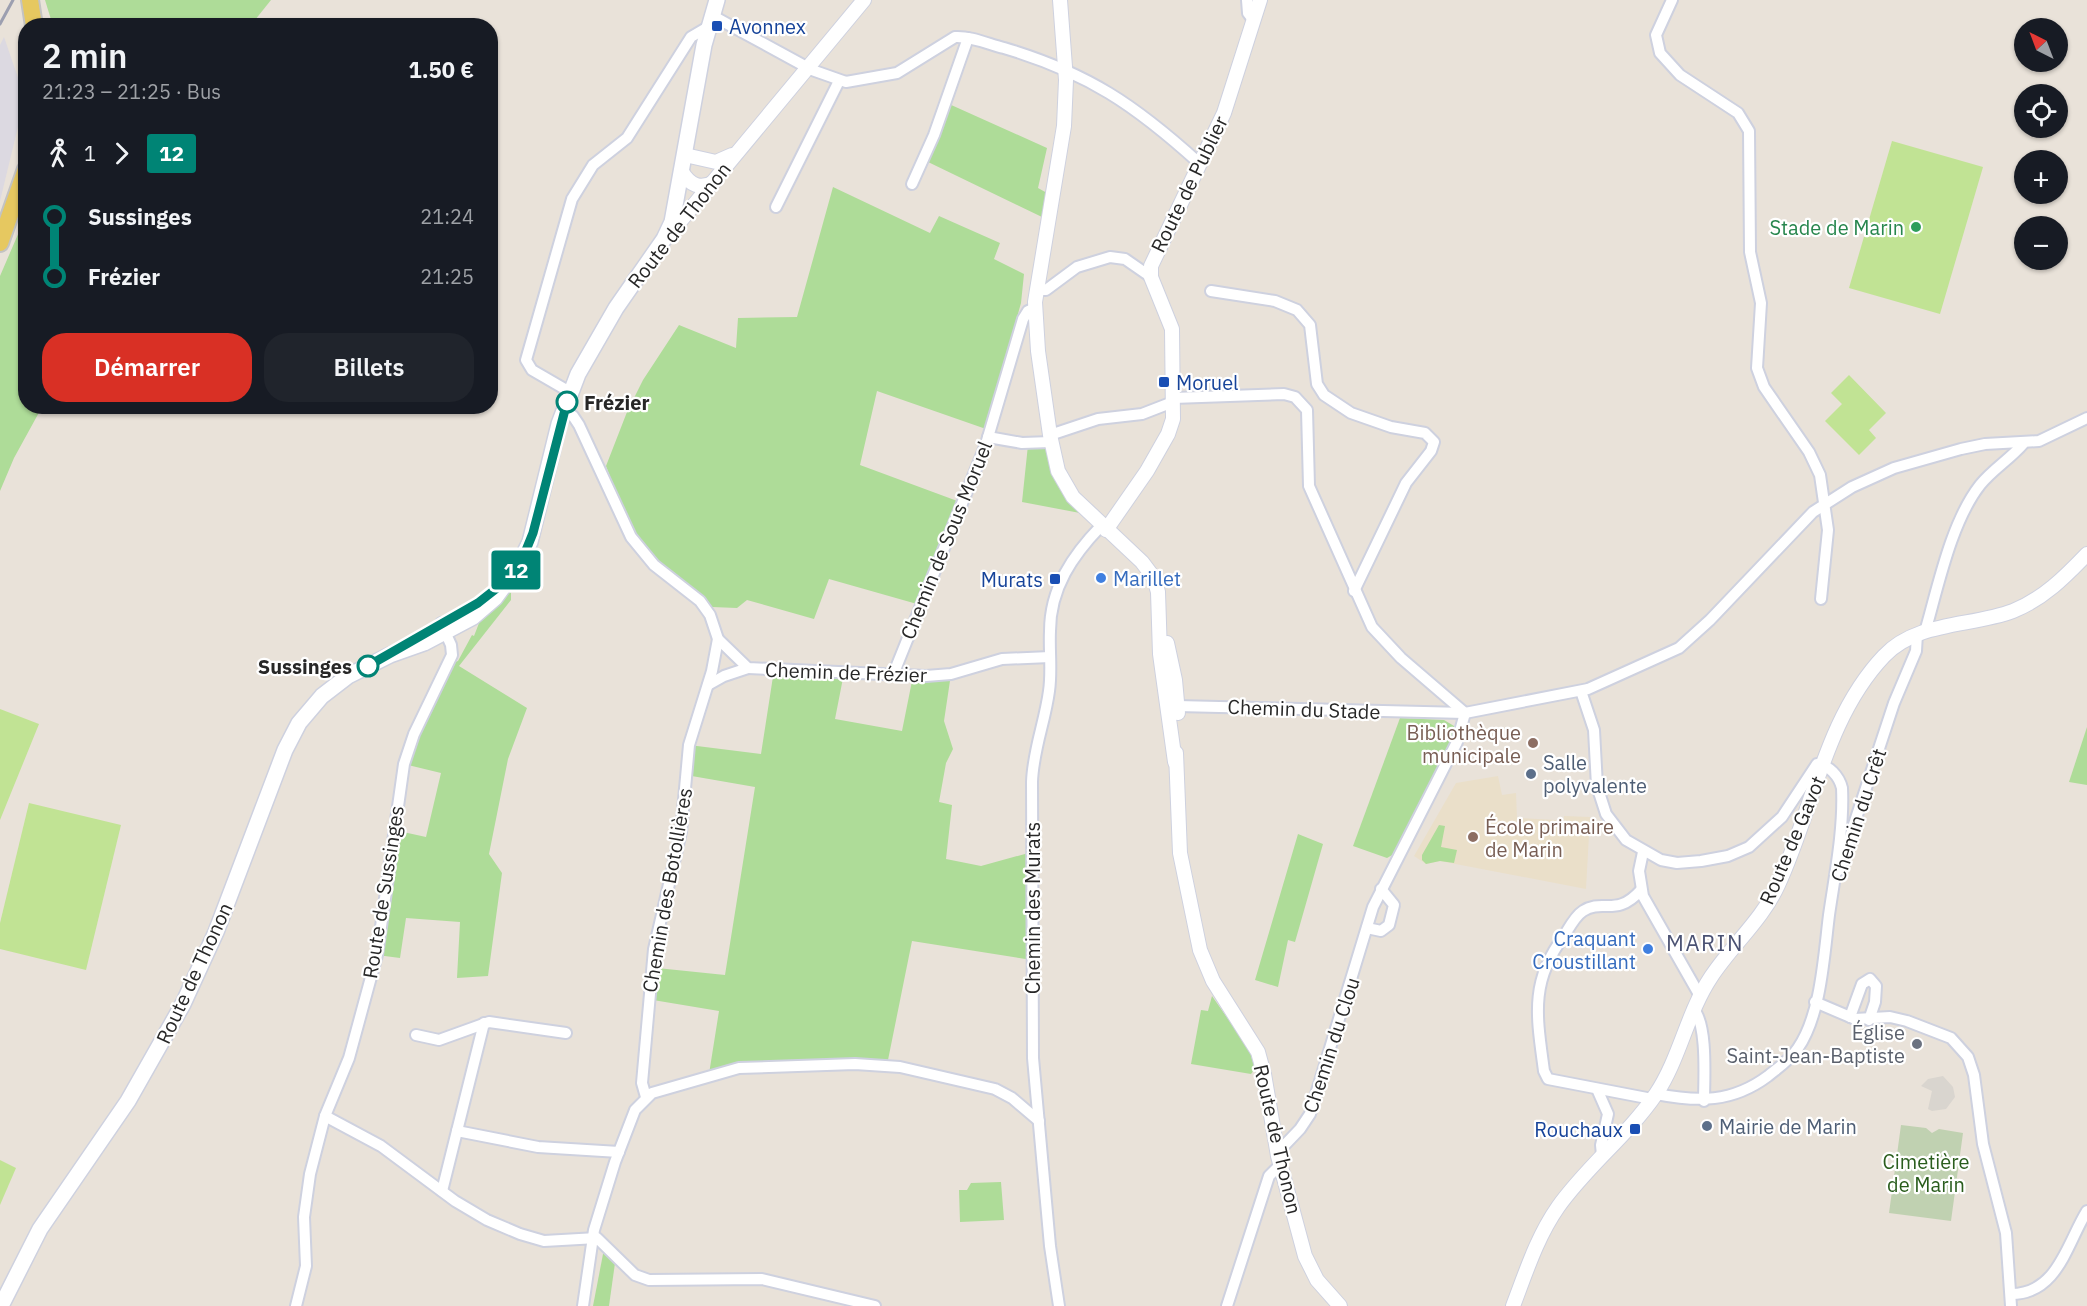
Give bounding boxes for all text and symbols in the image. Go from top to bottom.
place label: Avonnex [729,13,806,40]
north arrow [2014,18,2068,72]
map controls [2014,18,2068,270]
marker: Avonnex [710,19,724,33]
text: 2 min [42,34,127,77]
text: 1.50 € [409,55,474,84]
text: 21:23 – 21:25 · Bus [42,78,221,105]
button: locate [2014,84,2068,138]
street label: Route de Publier [1144,111,1234,257]
icon: walk [42,137,75,170]
icon: forward [105,137,138,170]
text: 12 [159,139,184,167]
text: 1 [84,140,96,167]
button: + [2014,150,2068,204]
street label: Route de Thonon [621,156,737,294]
text: Sussinges [88,202,192,231]
text: 21:24 [420,203,474,230]
place label: Stade de Marin [1769,214,1904,241]
button: − [2014,216,2068,270]
marker: Stade de Marin [1909,220,1923,234]
text: Frézier [88,262,160,291]
text: 21:25 [420,263,474,290]
button: Démarrer [42,333,252,402]
button: Billets [264,333,474,402]
place label: Moruel [1176,369,1239,396]
marker: Moruel [1157,375,1171,389]
place label: Frézier [584,389,650,416]
marker: Frézier [556,391,578,413]
street label: Chemin de Sous Moruel [894,437,998,643]
line badge: 12 [489,550,543,590]
text: 12 [503,556,529,584]
place label: Marillet [1113,565,1181,592]
place label: Murats [981,566,1043,593]
marker: Marillet [1094,571,1108,585]
marker: Murats [1048,572,1062,586]
place label: Sussinges [258,653,352,680]
marker: Sussinges [357,655,379,677]
street label: Chemin de Frézier [765,656,927,688]
street label: Chemin du Stade [1227,693,1381,725]
place label: Bibliothèque municipale [1406,719,1521,769]
marker: Bibliothèque municipale [1526,736,1540,750]
street label: Chemin du Crêt [1824,745,1892,885]
place label: Salle polyvalente [1543,749,1647,799]
marker: Salle polyvalente [1524,767,1538,781]
street label: Route de Gavot [1753,772,1831,908]
street label: Chemin des Botollières [636,785,698,995]
street label: Route de Sussinges [356,804,410,980]
place label: École primaire de Marin [1485,813,1614,863]
street label: Chemin des Murats [1019,822,1046,994]
marker: École primaire de Marin [1466,830,1480,844]
street label: Route de Thonon [149,898,239,1048]
place label: Craquant Croustillant [1532,925,1636,975]
district label: MARIN [1666,928,1744,957]
marker: Craquant Croustillant [1641,942,1655,956]
street label: Chemin du Clou [1296,974,1366,1116]
place label: Église Saint-Jean-Baptiste [1726,1019,1905,1069]
marker: Église Saint-Jean-Baptiste [1910,1037,1924,1051]
street label: Route de Thonon [1248,1061,1308,1217]
place label: Mairie de Marin [1719,1113,1857,1140]
place label: Rouchaux [1534,1116,1623,1143]
marker: Mairie de Marin [1700,1119,1714,1133]
marker: Rouchaux [1628,1122,1642,1136]
park label: Cimetière de Marin [1882,1148,1970,1198]

